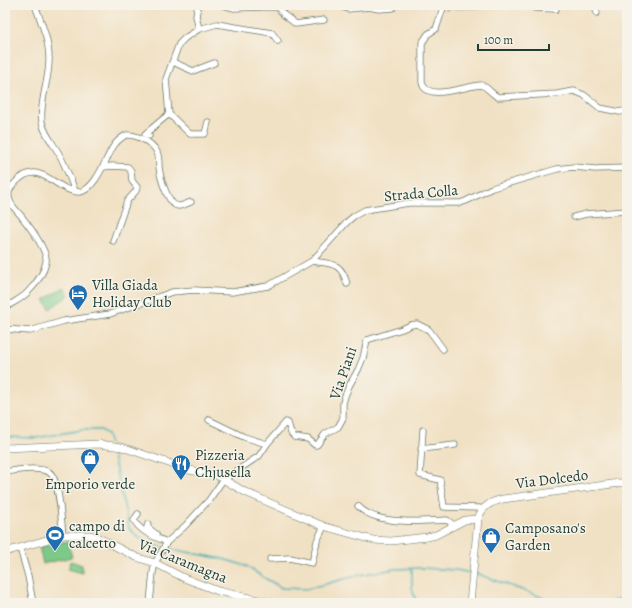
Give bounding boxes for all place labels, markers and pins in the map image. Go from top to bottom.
place label: Villa Giada Holiday Club [91,275,172,312]
hotel icon: Villa Giada Holiday Club [67,283,89,311]
place label: Pizzeria Chjusella [195,445,251,482]
shop icon: Emporio verde [79,447,101,475]
restaurant icon: Pizzeria Chjusella [170,453,192,481]
place label: Emporio verde [45,474,135,494]
place label: campo di calcetto [69,516,125,553]
place label: Camposano's Garden [505,518,586,555]
sports icon: campo di calcetto [44,524,66,552]
shop icon: Camposano's Garden [480,526,502,554]

